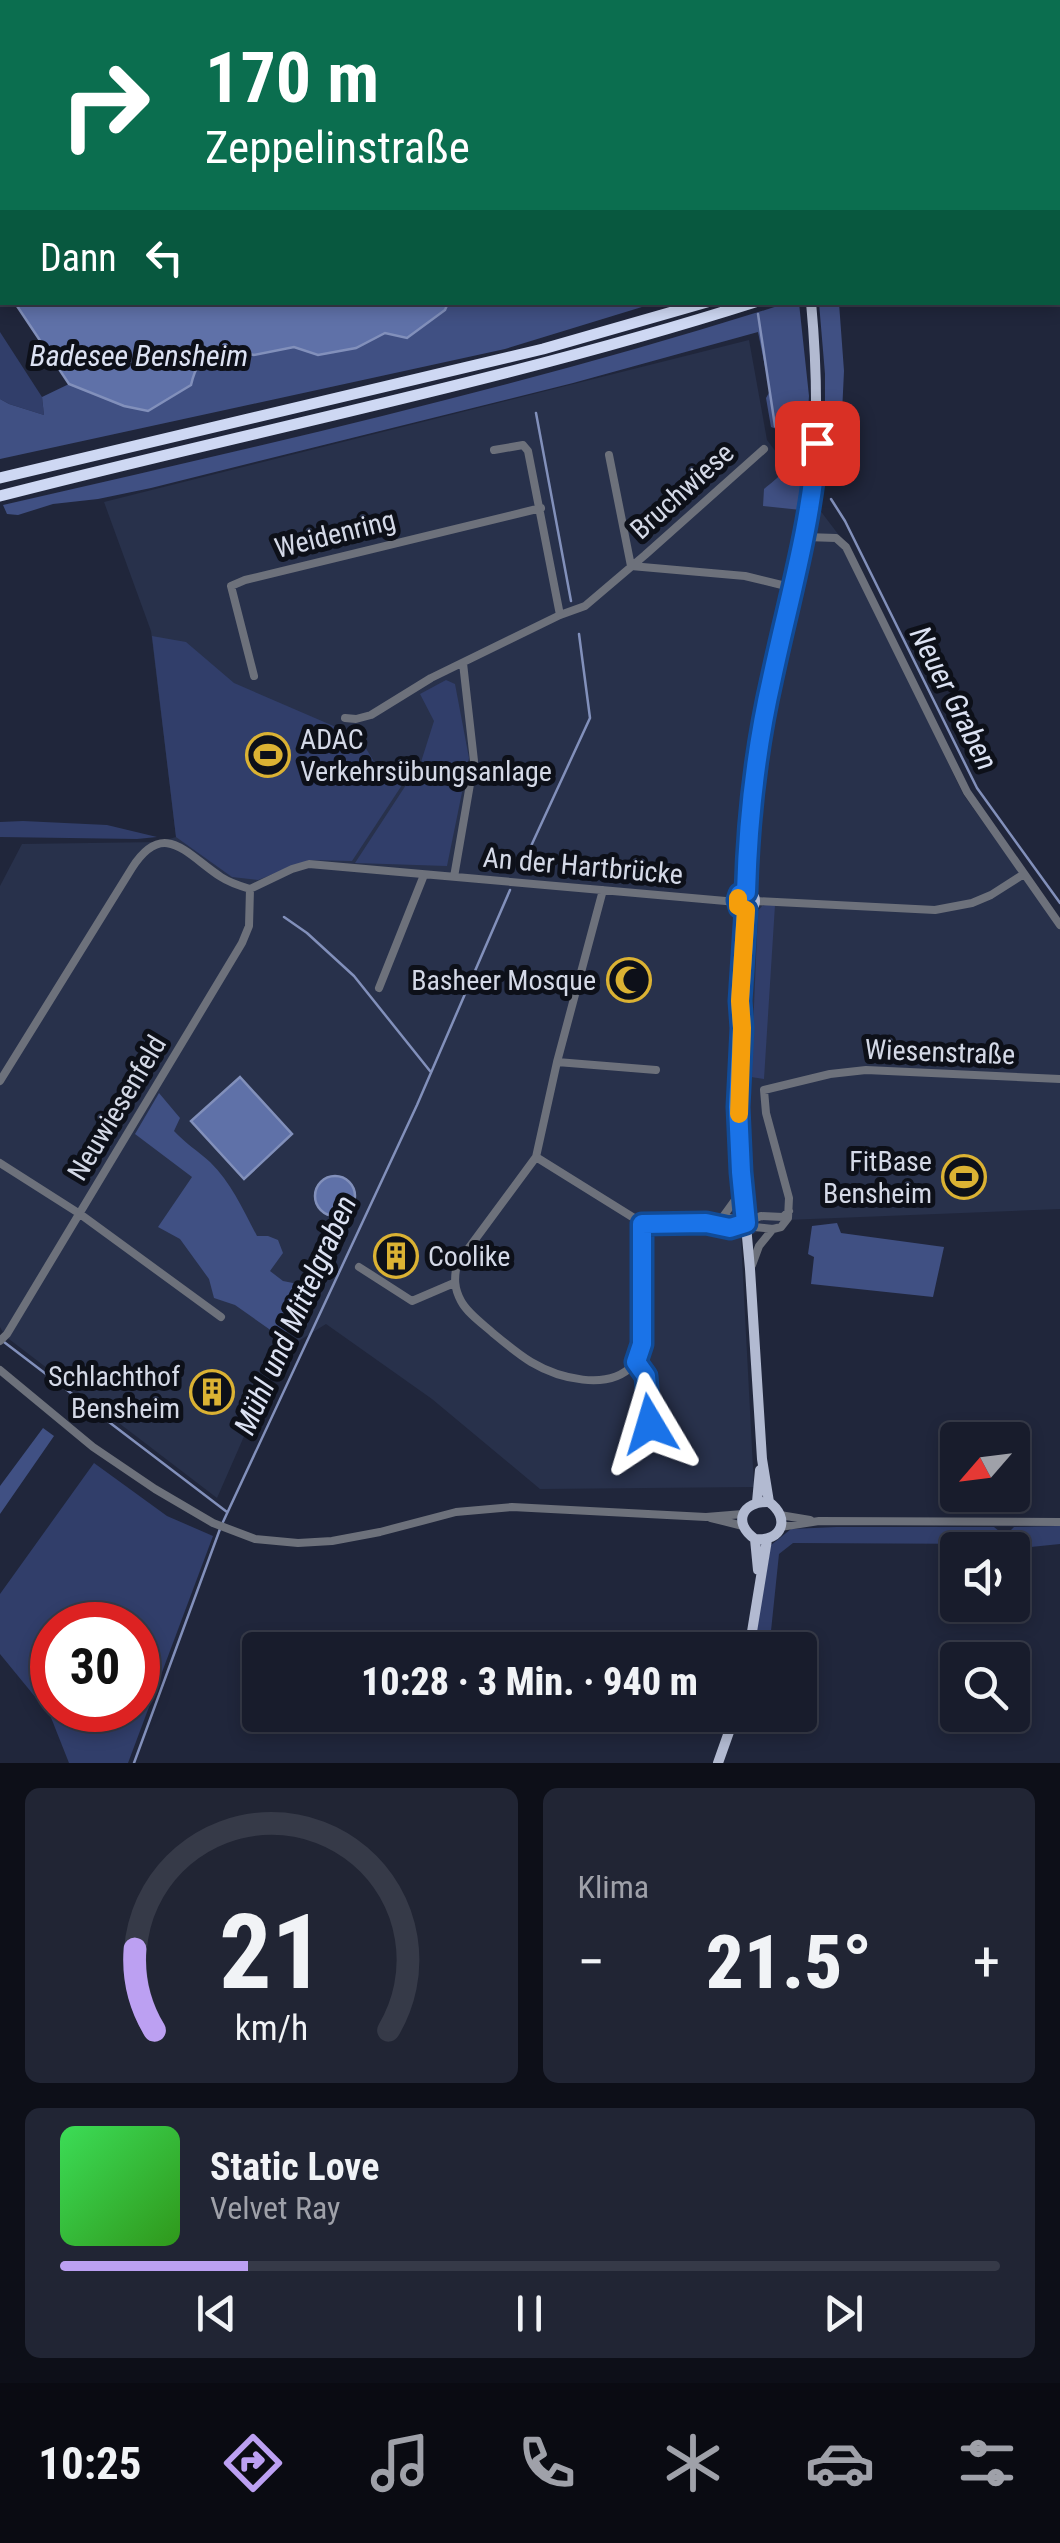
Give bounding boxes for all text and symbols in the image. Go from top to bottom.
text: 170 m [205,37,379,119]
icon: right [40,40,170,170]
text: Zeppelinstraße [205,121,470,174]
icon: left [137,230,192,285]
text: Dann [40,236,117,280]
water label: Badesee Bensheim [30,338,248,373]
pin [775,401,860,486]
icon: arrive [790,416,845,471]
street label: Bruchwiese [624,436,740,546]
street label: Weidenring [271,503,399,565]
water label: Neuer Graben [903,620,1005,776]
place label: ADAC Verkehrsübungsanlage [300,723,552,788]
sports icon: ADAC Verkehrsübungsanlage [245,732,291,778]
street label: An der Hartbrücke [482,841,684,891]
mosque icon: Basheer Mosque [606,957,652,1003]
place label: Basheer Mosque [411,964,596,997]
street label: Neuwiesenfeld [61,1030,173,1186]
street label: Wiesenstraße [864,1033,1016,1071]
place label: FitBase Bensheim [823,1145,932,1210]
sports icon: FitBase Bensheim [941,1154,987,1200]
water label: Mühl und Mittelgraben [227,1190,363,1440]
building icon: Coolike [373,1233,419,1279]
place label: Coolike [428,1240,510,1273]
place label: Schlachthof Bensheim [48,1360,180,1425]
building icon: Schlachthof Bensheim [189,1369,235,1415]
position arrow [598,1372,702,1476]
north arrow [940,1422,1030,1512]
map controls [940,1422,1030,1732]
button: sound [940,1532,1030,1622]
speed limit sign: 30 [30,1602,160,1732]
button: search [940,1642,1030,1732]
text: 10:28 · 3 Min. · 940 m [361,1660,698,1704]
text: Klima [578,1868,649,1906]
text: 21 [219,1892,324,2013]
text: 21.5° [706,1918,872,2006]
text: − [578,1930,605,1994]
text: + [973,1930,1000,1994]
text: km/h [234,2007,308,2049]
text: Static Love [210,2145,379,2189]
text: Velvet Ray [210,2189,340,2227]
icon: previous [189,2286,244,2341]
icon: pause [502,2286,557,2341]
icon: next [816,2286,871,2341]
icon: directions [218,2428,288,2498]
icon: music [365,2428,435,2498]
icon: phone [512,2428,582,2498]
icon: climate [658,2428,728,2498]
icon: car [805,2428,875,2498]
icon: filters [952,2428,1022,2498]
text: 10:25 [38,2437,142,2490]

